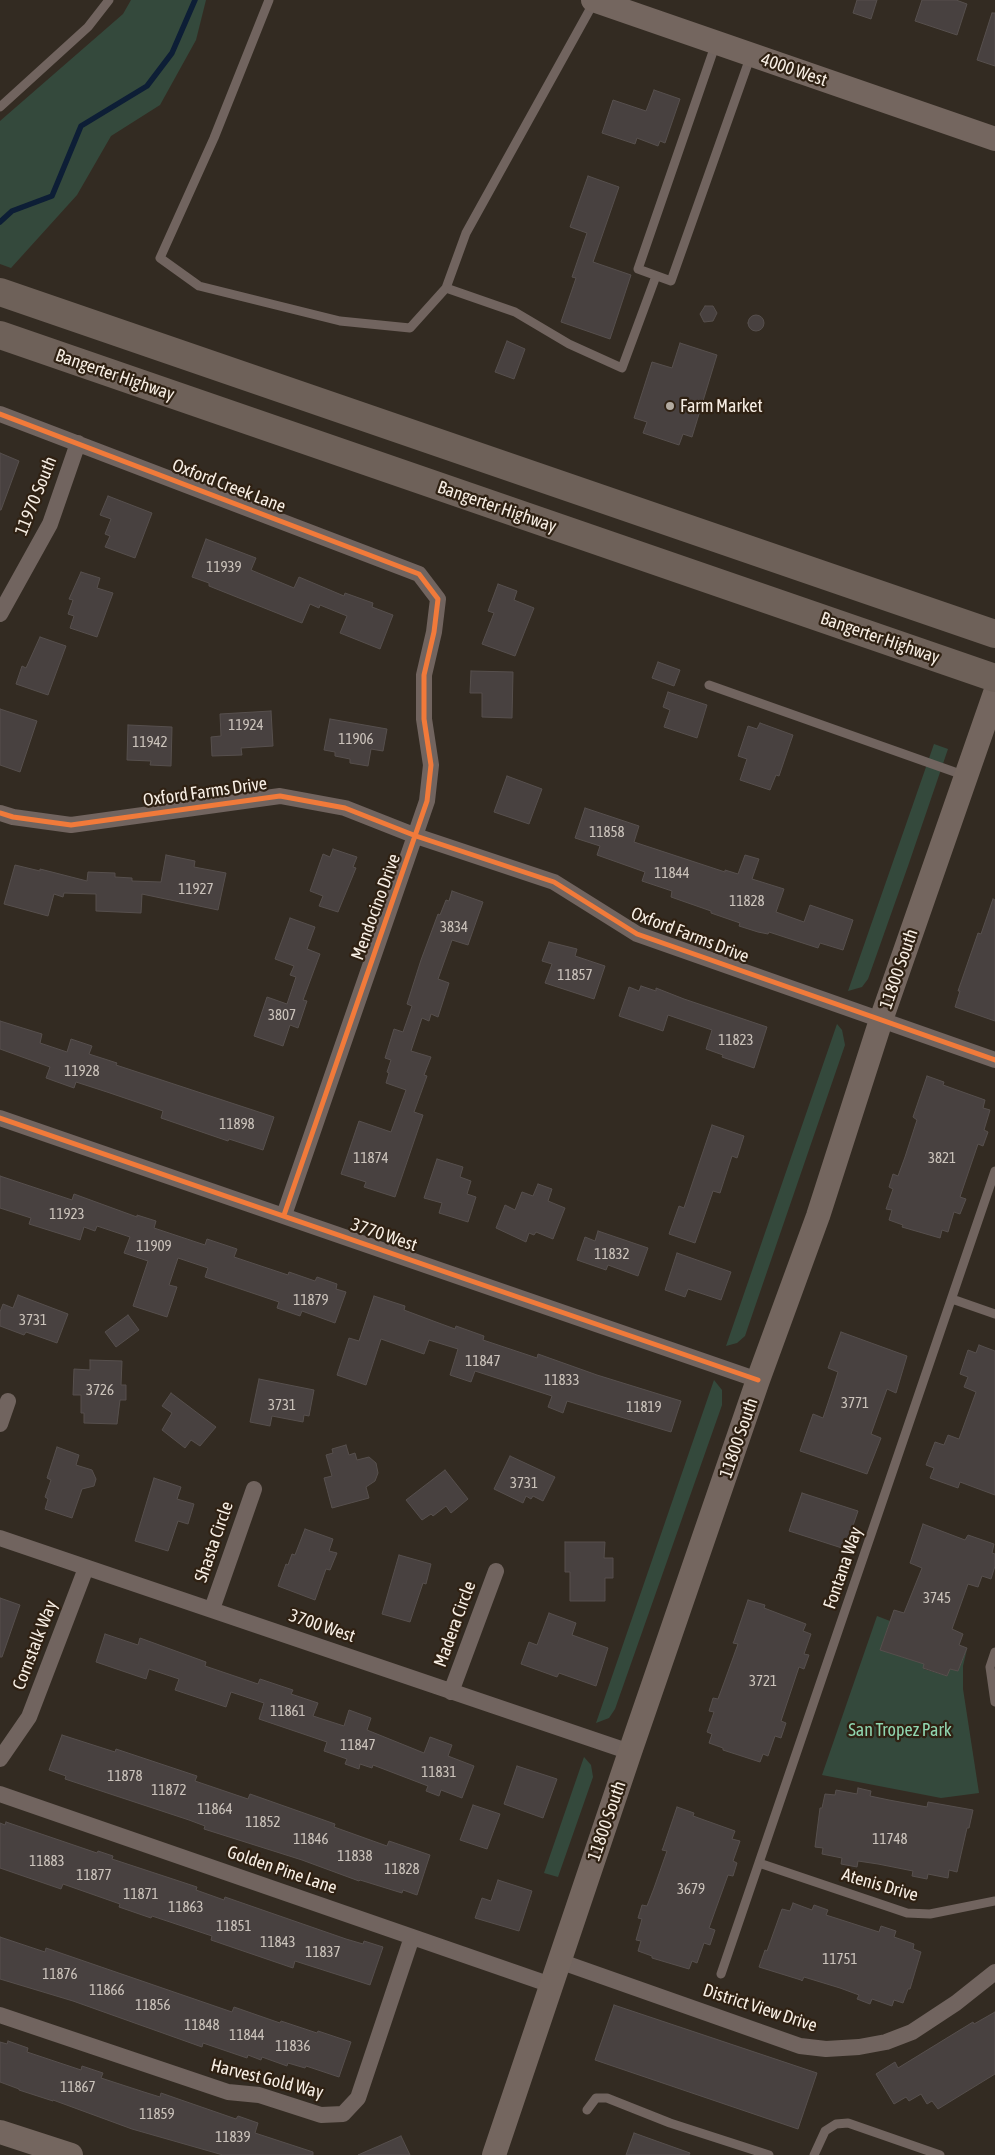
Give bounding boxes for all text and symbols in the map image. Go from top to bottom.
street label: 4000 West [758,49,830,91]
street label: Bangerter Highway [53,344,177,406]
place label: Farm Market [680,395,763,417]
marker: Farm Market [664,400,676,412]
street label: 11970 South [10,453,62,539]
street label: Oxford Creek Lane [169,454,289,518]
street label: Bangerter Highway [435,476,559,538]
house number: 11939 [206,558,242,576]
street label: Bangerter Highway [818,607,942,669]
house number: 11924 [228,716,264,734]
house number: 11906 [338,730,374,748]
house number: 11942 [132,733,168,751]
street label: Oxford Farms Drive [142,773,268,811]
house number: 11858 [589,823,625,841]
street label: Mendocino Drive [347,851,405,963]
house number: 11844 [654,864,690,882]
house number: 11927 [178,880,214,898]
house number: 11828 [729,892,765,910]
street label: Oxford Farms Drive [628,903,752,967]
house number: 3834 [440,918,468,936]
street label: 11800 South [875,926,923,1012]
house number: 11857 [557,966,593,984]
house number: 3807 [268,1006,296,1024]
house number: 11823 [718,1031,754,1049]
house number: 11928 [64,1062,100,1080]
house number: 11898 [219,1115,255,1133]
house number: 11874 [353,1149,389,1167]
house number: 3821 [928,1149,956,1167]
house number: 11923 [49,1205,85,1223]
street label: 3770 West [348,1214,420,1256]
house number: 11909 [136,1237,172,1255]
house number: 11832 [594,1245,630,1263]
house number: 11879 [293,1291,329,1309]
house number: 3731 [19,1311,47,1329]
house number: 11847 [465,1352,501,1370]
house number: 11833 [544,1371,580,1389]
house number: 3726 [86,1381,114,1399]
house number: 3771 [841,1394,869,1412]
street label: 11800 South [715,1395,763,1481]
house number: 3731 [268,1396,296,1414]
house number: 11819 [626,1398,662,1416]
house number: 3731 [510,1474,538,1492]
street label: Shasta Circle [190,1499,238,1585]
street label: Fontana Way [819,1524,867,1612]
street label: Madera Circle [429,1578,481,1670]
house number: 3745 [923,1589,951,1607]
street label: Cornstalk Way [8,1597,62,1693]
street label: 3700 West [286,1605,358,1647]
house number: 3721 [749,1672,777,1690]
house number: 11861 [270,1702,306,1720]
park label: San Tropez Park [848,1719,952,1741]
house number: 11847 [340,1736,376,1754]
house number: 11831 [421,1763,457,1781]
house number: 11878 [107,1767,143,1785]
street label: 11800 South [583,1778,631,1864]
house number: 11872 [151,1781,187,1799]
house number: 11864 [197,1800,233,1818]
house number: 11852 [245,1813,281,1831]
house number: 11846 [293,1830,329,1848]
house number: 11748 [872,1830,908,1848]
street label: Golden Pine Lane [224,1841,340,1899]
house number: 11838 [337,1847,373,1865]
house number: 11883 [29,1852,65,1870]
house number: 11828 [384,1860,420,1878]
street label: Atenis Drive [839,1864,921,1906]
house number: 11877 [76,1866,112,1884]
house number: 3679 [677,1880,705,1898]
house number: 11871 [123,1885,159,1903]
house number: 11863 [168,1898,204,1916]
house number: 11851 [216,1917,252,1935]
house number: 11843 [260,1933,296,1951]
house number: 11837 [305,1943,341,1961]
house number: 11751 [822,1950,858,1968]
house number: 11876 [42,1965,78,1983]
street label: District View Drive [700,1979,820,2037]
house number: 11866 [89,1981,125,1999]
house number: 11856 [135,1996,171,2014]
house number: 11848 [184,2016,220,2034]
house number: 11844 [229,2026,265,2044]
house number: 11836 [275,2037,311,2055]
street label: Harvest Gold Way [208,2055,326,2103]
house number: 11867 [60,2078,96,2096]
house number: 11859 [139,2105,175,2123]
house number: 11839 [215,2128,251,2146]

